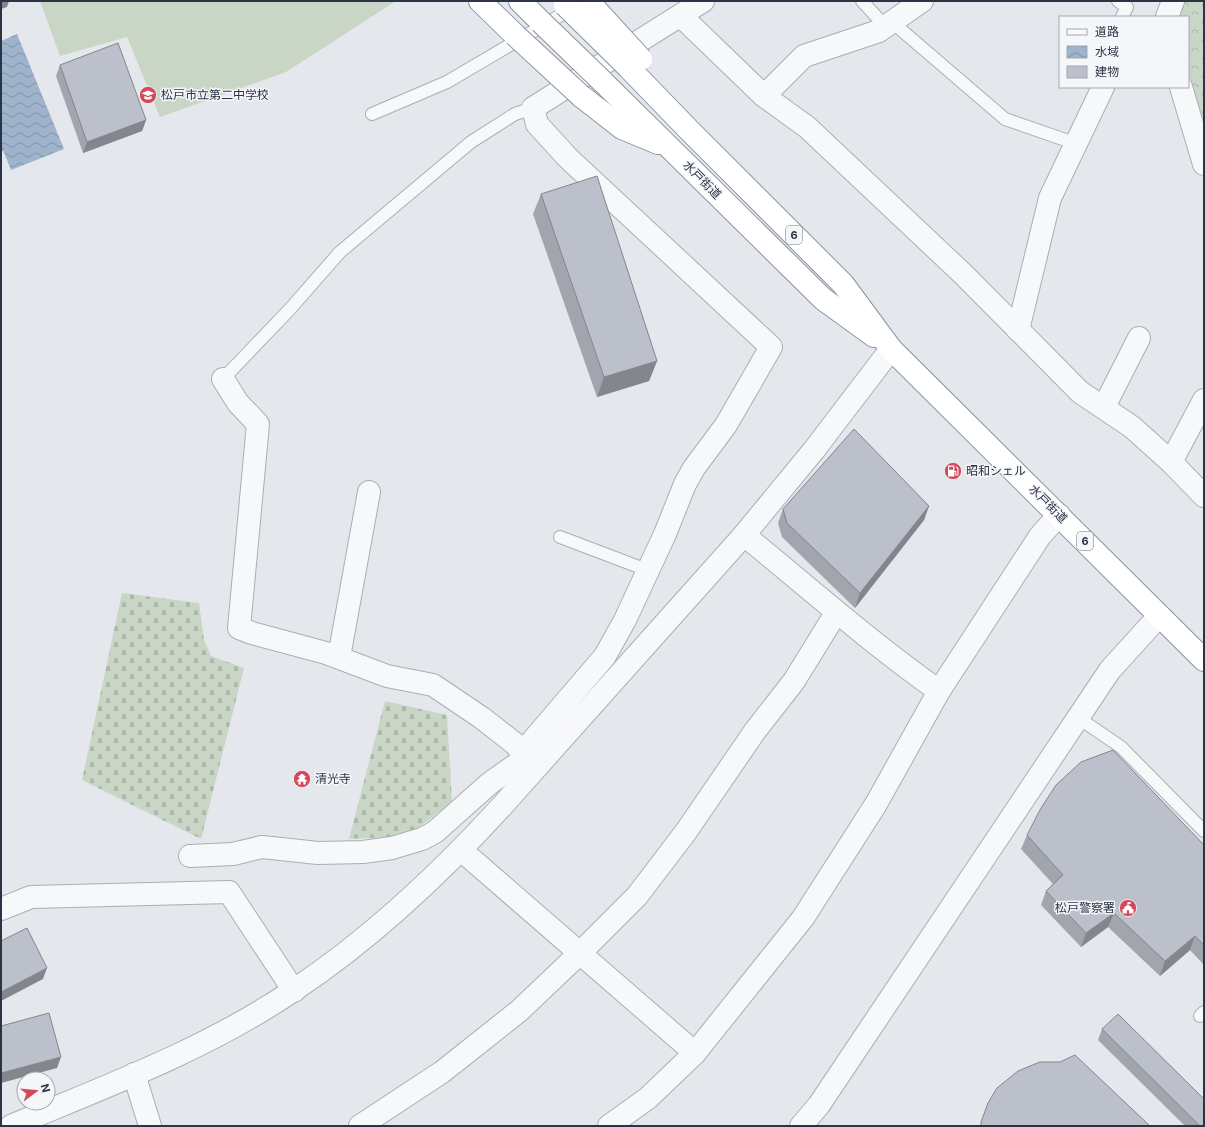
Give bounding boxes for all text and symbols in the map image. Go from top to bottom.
legend [1059,16,1189,88]
text: 道路 [1095,24,1119,39]
text: 水域 [1095,44,1119,59]
text: 建物 [1095,64,1119,79]
school or university icon: 松戸市立第二中学校 [138,85,158,105]
place label: 松戸市立第二中学校 [161,87,269,102]
street label: 水戸街道 [680,157,725,202]
road number: 6 [786,226,802,244]
fuel station icon: 昭和シェル [943,461,963,481]
place label: 昭和シェル [966,463,1026,478]
street label: 水戸街道 [1026,481,1071,526]
road number: 6 [1077,532,1093,550]
temple icon: 清光寺 [292,769,312,789]
place label: 清光寺 [315,771,351,786]
public building icon: 松戸警察署 [1118,898,1138,918]
place label: 松戸警察署 [1055,900,1115,915]
north arrow [16,1071,56,1111]
text: N [38,1082,53,1094]

